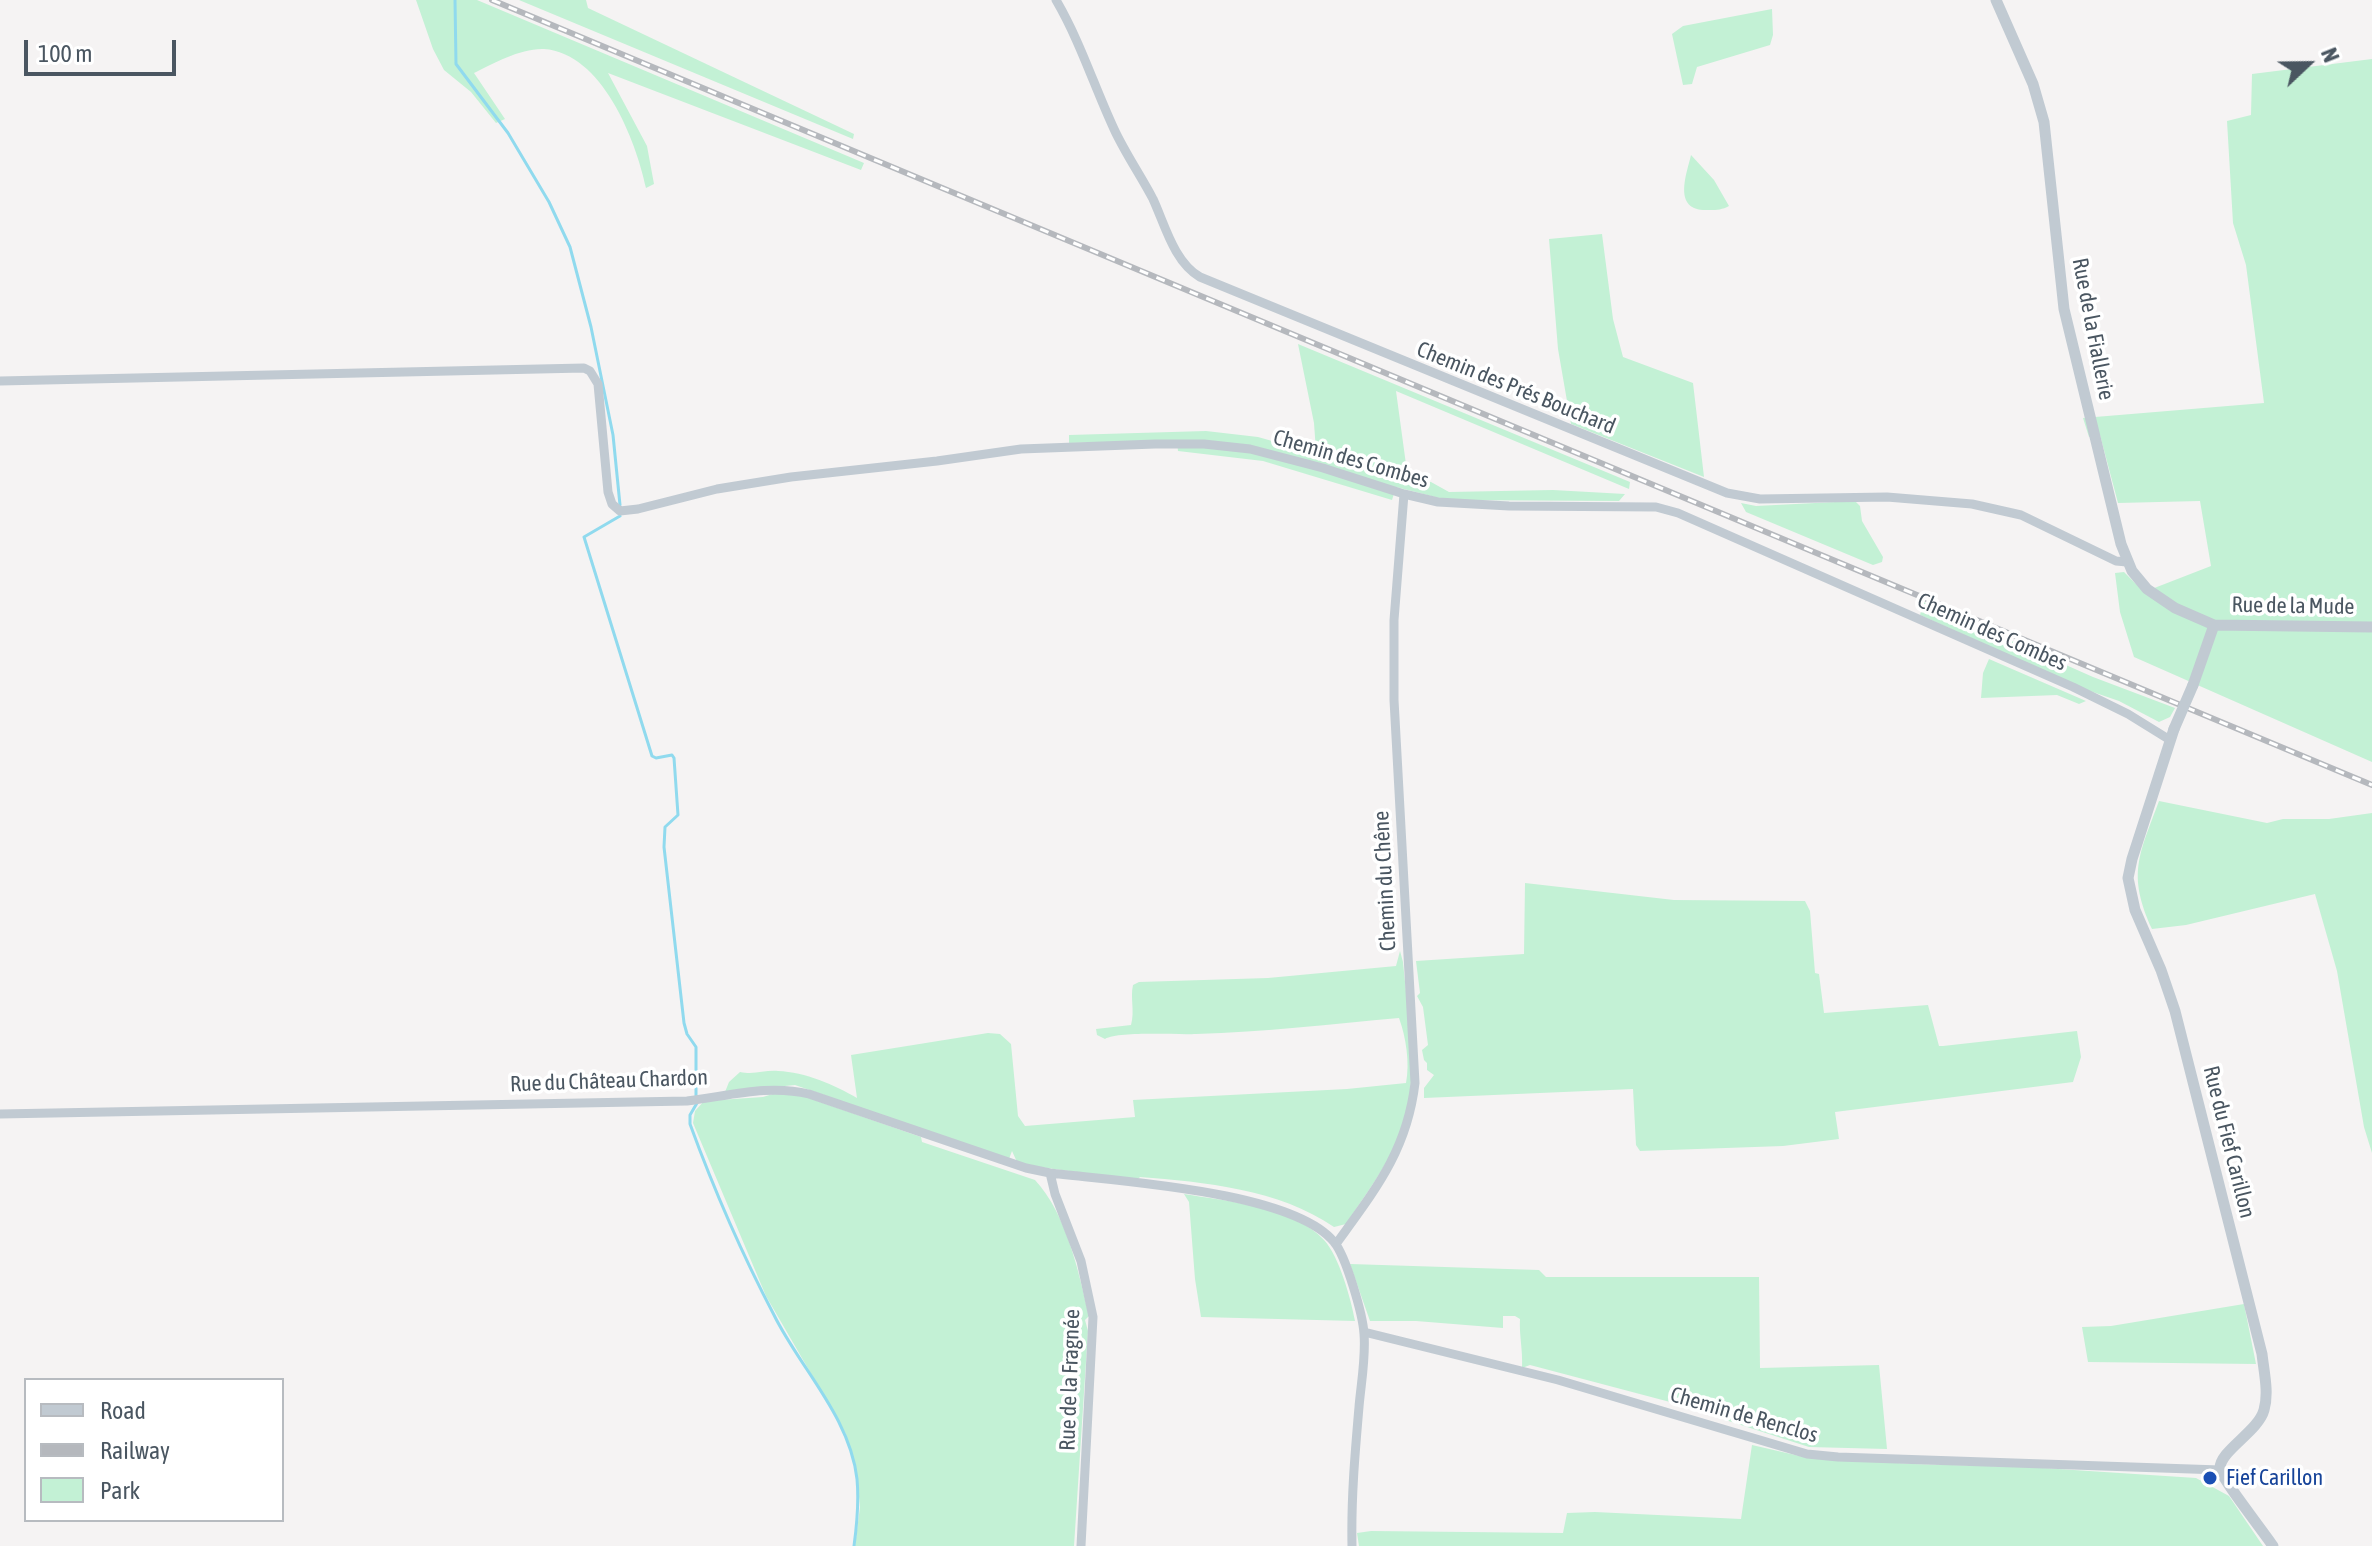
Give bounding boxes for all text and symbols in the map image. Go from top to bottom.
scale bar [28,24,180,74]
north arrow [2268,24,2348,104]
text: 100 m [38,40,92,67]
text: N [2316,44,2345,66]
street label: Rue de la Fiallerie [2066,256,2120,402]
street label: Chemin des Prés Bouchard [1413,336,1619,440]
street label: Chemin des Combes [1270,424,1432,494]
street label: Chemin des Combes [1913,587,2071,677]
street label: Rue de la Mude [2231,592,2355,620]
street label: Chemin du Chêne [1368,810,1402,952]
street label: Rue du Fief Carillon [2197,1063,2261,1221]
street label: Rue du Château Chardon [510,1064,708,1098]
street label: Rue de la Fragnée [1054,1309,1086,1451]
legend [24,1378,284,1522]
street label: Chemin de Renclos [1667,1381,1821,1449]
text: Road [100,1397,146,1424]
text: Railway [100,1437,170,1464]
place label: Fief Carillon [2226,1465,2323,1491]
marker: Fief Carillon [2201,1469,2219,1487]
text: Park [100,1477,140,1504]

